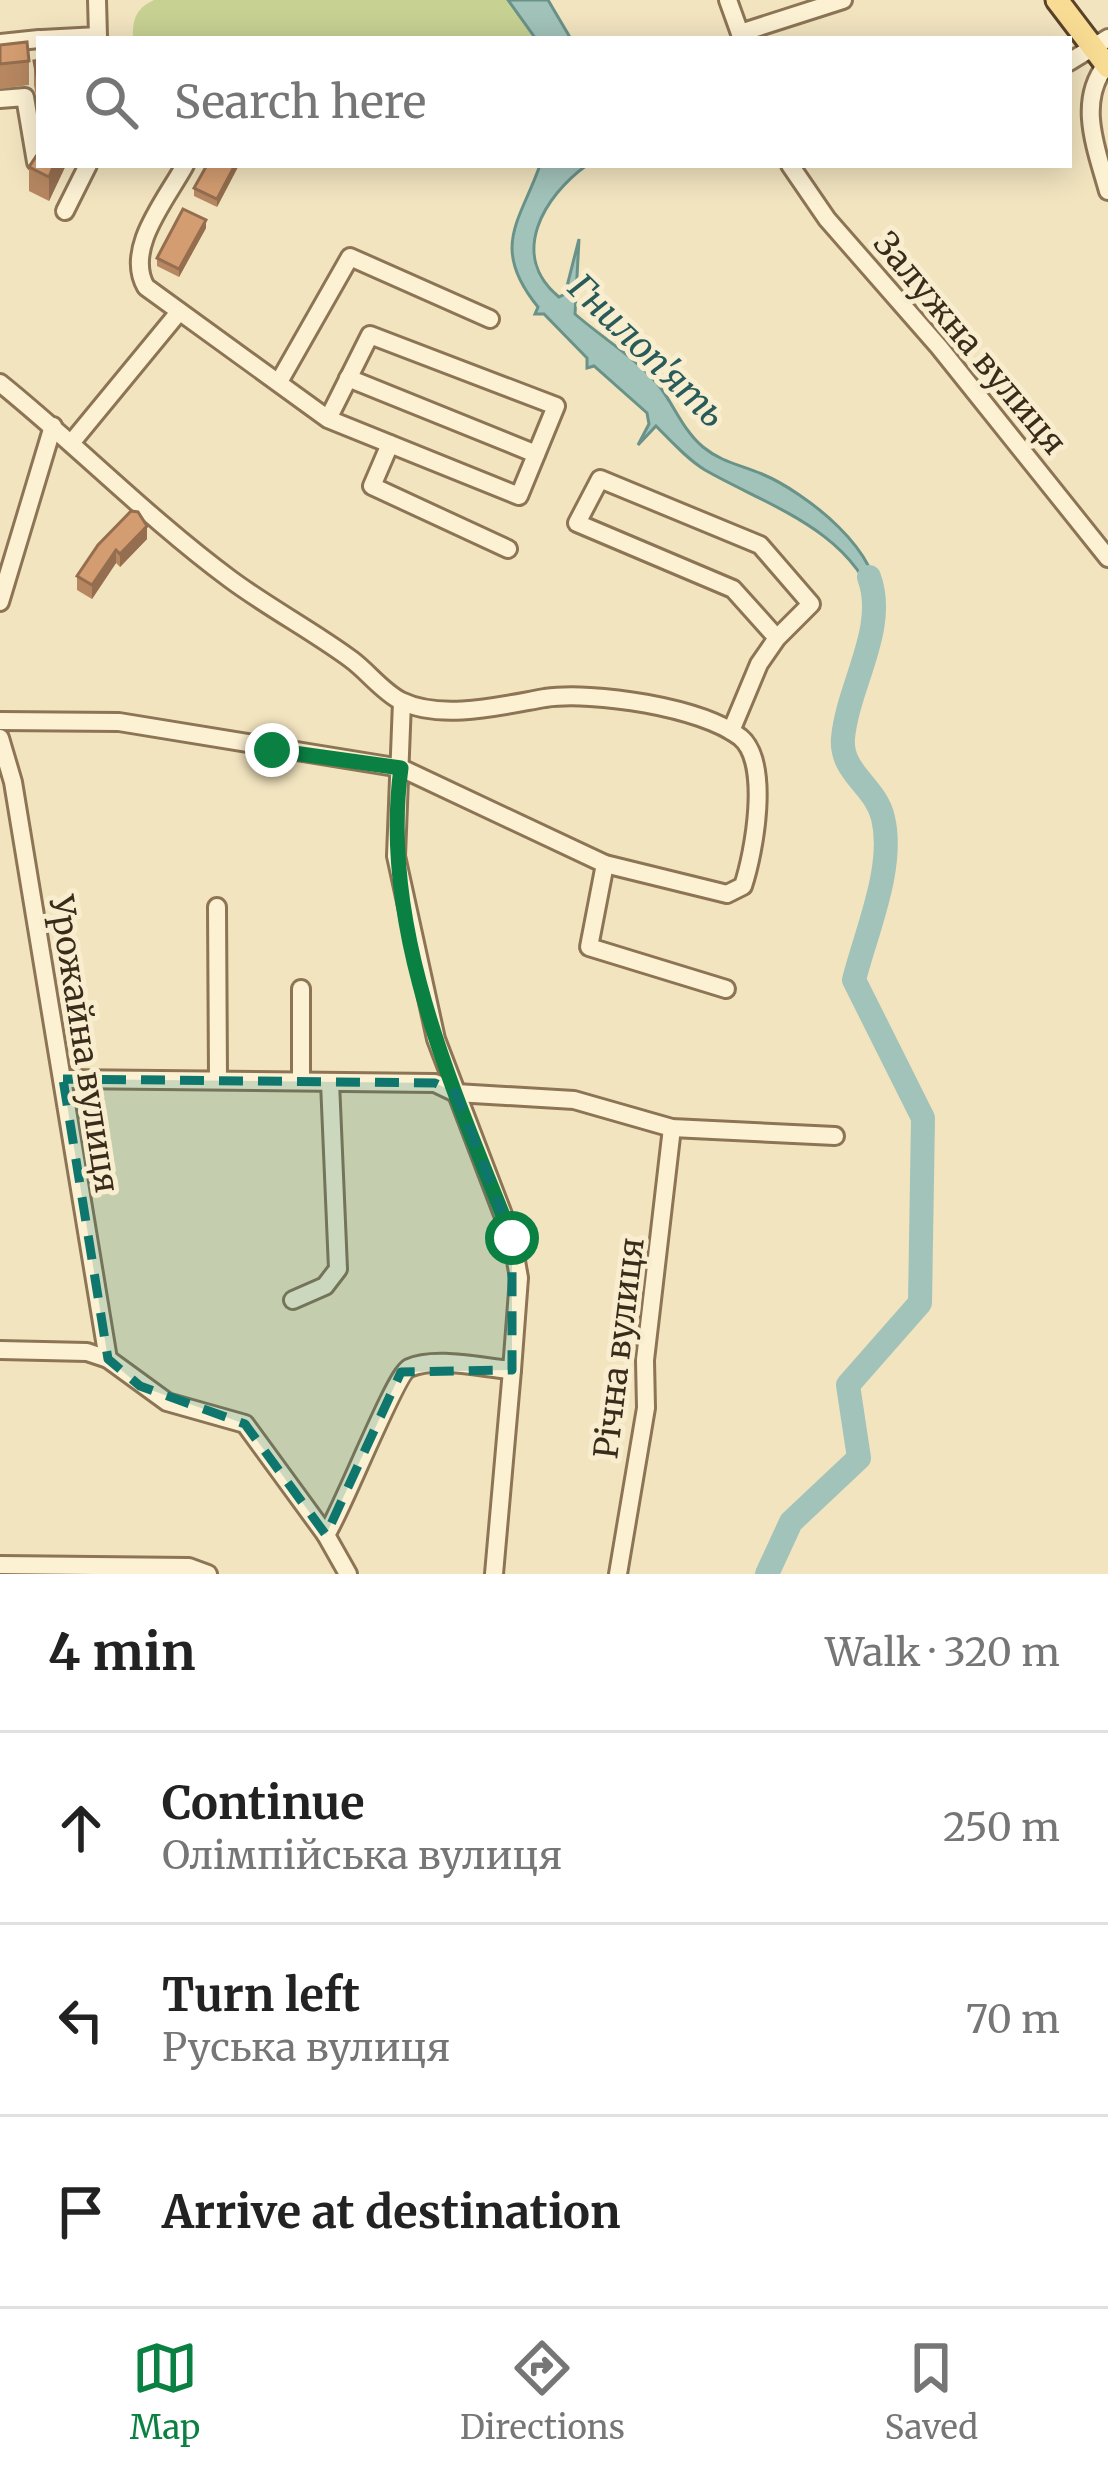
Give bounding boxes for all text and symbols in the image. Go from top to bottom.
search box [36,36,1072,168]
icon: search [78,69,144,135]
text: Search here [174,74,426,130]
street label: Залужна вулиця [865,224,1075,462]
water label: Гнилоп'ять [559,265,735,437]
route end [245,723,299,777]
street label: Урожайна вулиця [40,891,128,1196]
route start [485,1211,539,1265]
street label: Річна вулиця [585,1235,653,1461]
text: 4 min [48,1620,196,1684]
text: Walk · 320 m [825,1628,1060,1677]
text: Continue [162,1775,364,1831]
icon: ahead [48,1795,114,1861]
text: 250 m [943,1803,1060,1852]
text: Олімпійська вулиця [162,1831,562,1880]
text: Turn left [162,1967,360,2023]
icon: left [48,1987,114,2053]
text: 70 m [966,1995,1060,2044]
text: Руська вулиця [162,2023,450,2072]
icon: arrive [48,2179,114,2245]
text: Arrive at destination [162,2184,620,2240]
tab: Map [130,2335,200,2448]
tab: Directions [460,2335,625,2448]
tab: Saved [885,2335,978,2448]

